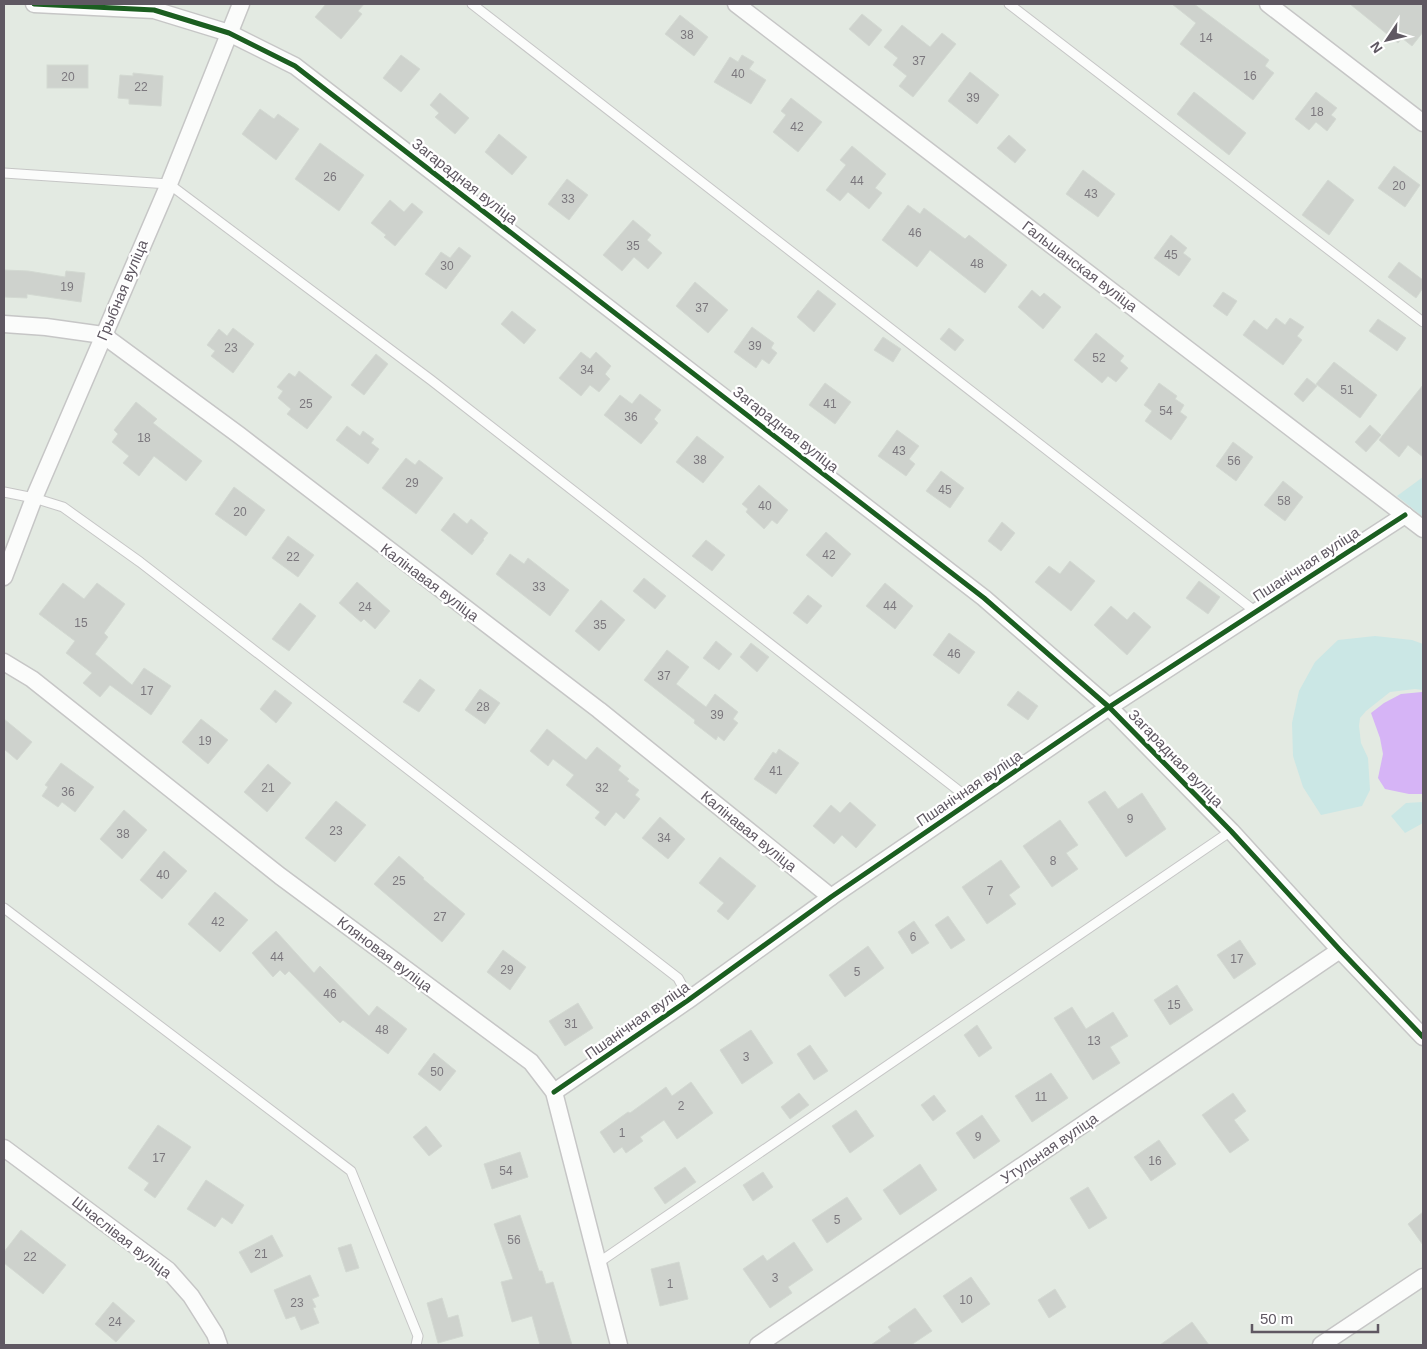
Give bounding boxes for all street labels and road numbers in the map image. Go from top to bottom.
street label: Загарадная вуліца [409,135,522,228]
street label: Гальшанская вуліца [1019,217,1141,315]
street label: Грыбная вуліца [93,236,151,343]
street label: Загарадная вуліца [730,383,843,476]
street label: Пшанічная вуліца [1250,523,1363,605]
street label: Калінавая вуліца [378,540,483,625]
street label: Загарадная вуліца [1125,706,1227,811]
street label: Пшанічная вуліца [913,746,1025,830]
street label: Калінавая вуліца [698,787,801,875]
street label: Кляновая вуліца [334,913,436,996]
street label: Пшанічная вуліца [582,977,693,1062]
street label: Утульная вуліца [997,1109,1101,1187]
street label: Шчаслівая вуліца [69,1193,176,1282]

